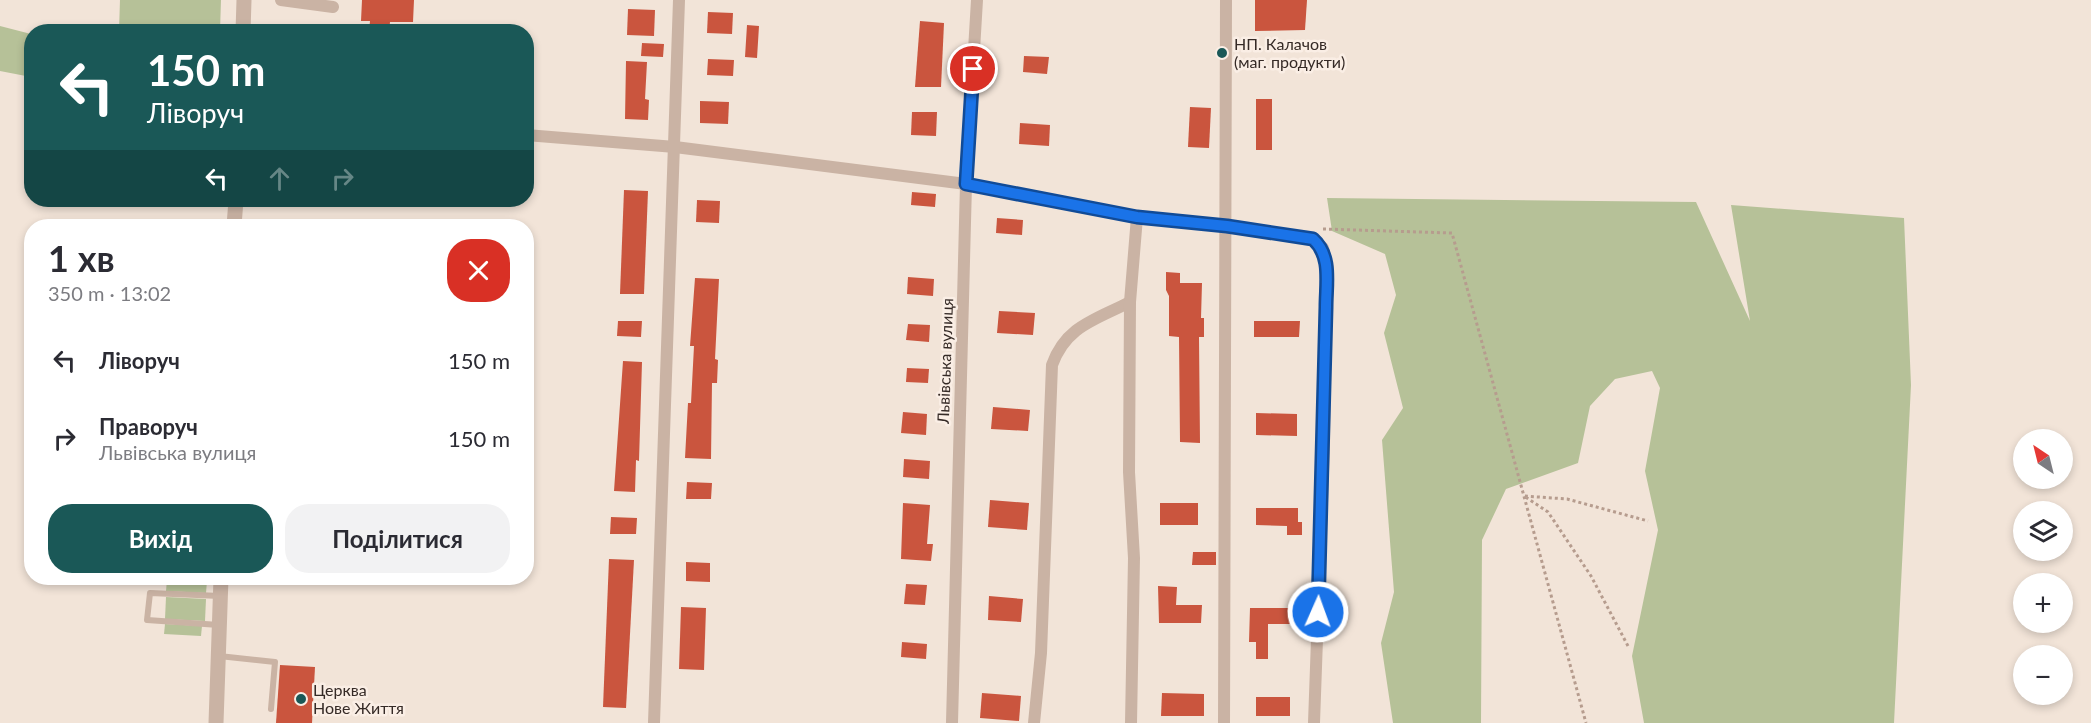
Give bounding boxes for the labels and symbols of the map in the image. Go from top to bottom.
place label: НП. Калачов (маг. продукти) [1234,34,1345,71]
pin [947,43,998,94]
marker: НП. Калачов (маг. продукти) [1215,46,1229,60]
street label: Львівська вулиця [933,298,956,425]
north arrow [2013,429,2073,489]
position arrow [1286,580,1350,644]
place label: Церква Нове Життя [313,680,404,717]
marker: Церква Нове Життя [294,692,308,706]

